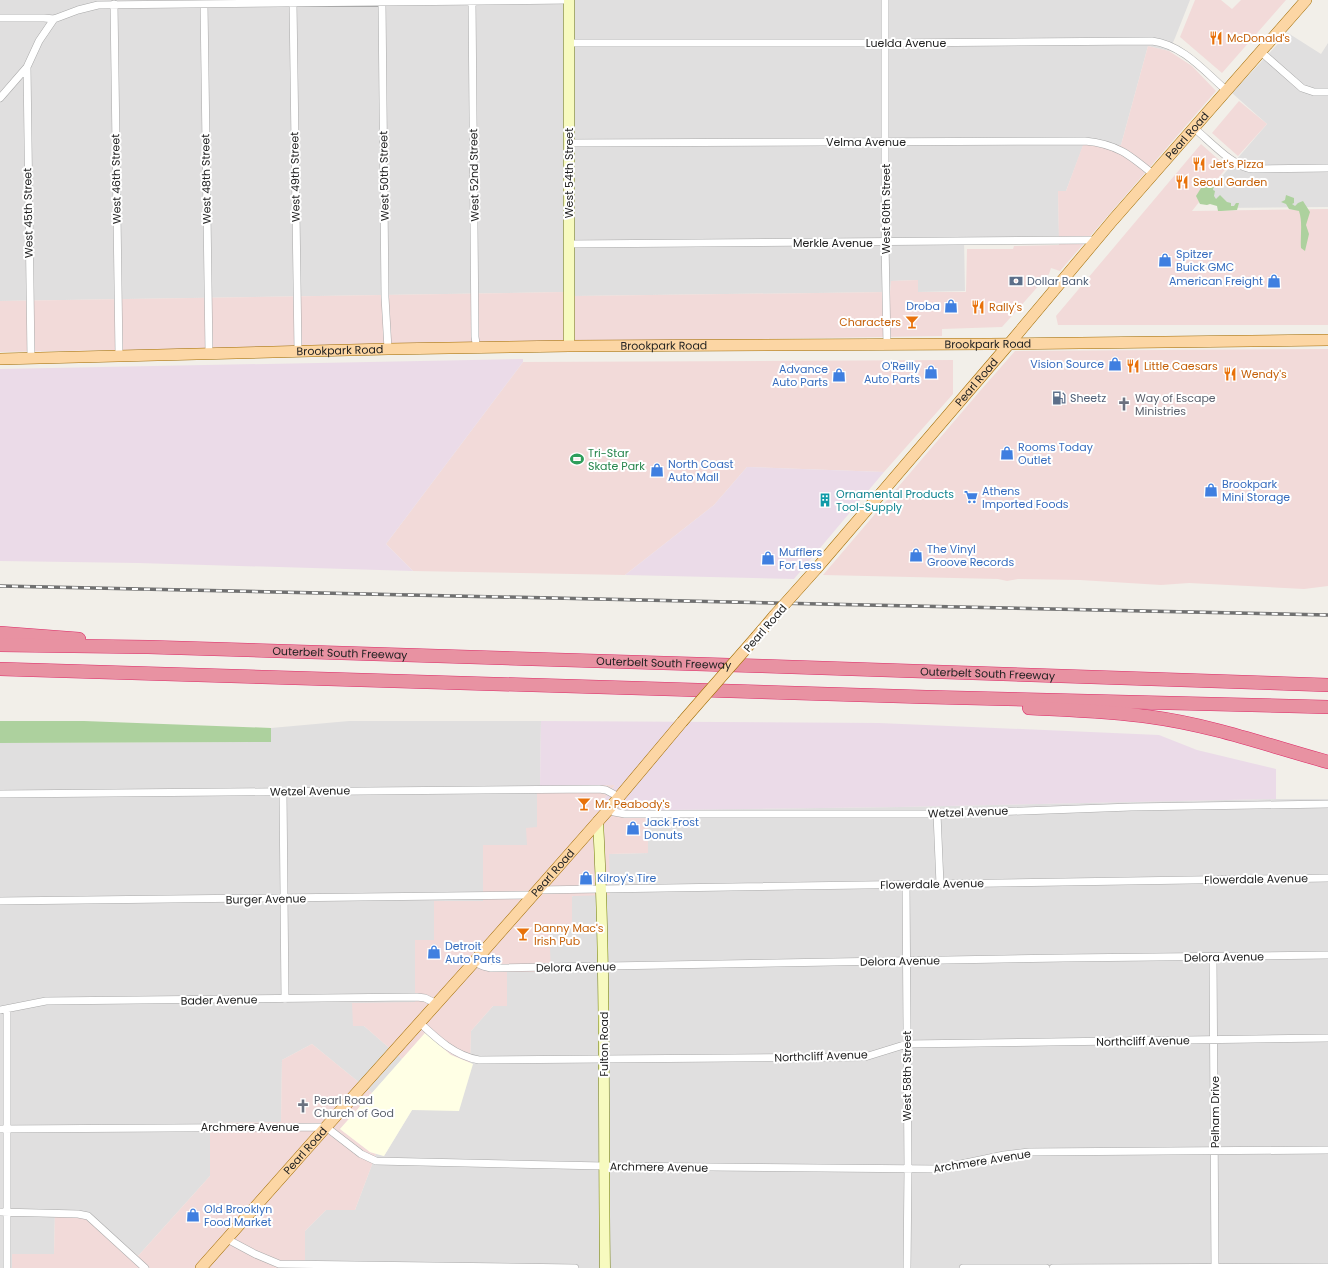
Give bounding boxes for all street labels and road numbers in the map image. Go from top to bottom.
street label: Luelda Avenue [866,35,946,51]
street label: Pearl Road [1161,108,1212,163]
street label: West 52nd Street [465,128,483,222]
street label: West 54th Street [561,128,577,218]
street label: West 50th Street [375,131,393,221]
street label: West 49th Street [286,132,304,222]
street label: West 46th Street [107,134,125,224]
street label: West 48th Street [197,134,215,224]
street label: Velma Avenue [826,134,906,150]
street label: West 60th Street [878,164,894,254]
street label: West 45th Street [19,168,37,258]
street label: Merkle Avenue [793,235,873,251]
street label: Brookpark Road [944,336,1031,352]
street label: Brookpark Road [620,337,707,354]
street label: Brookpark Road [296,341,384,359]
street label: Pearl Road [951,354,1002,410]
street label: Pearl Road [740,600,790,656]
street label: Outerbelt South Freeway [272,643,408,663]
street label: Outerbelt South Freeway [596,653,732,673]
street label: Outerbelt South Freeway [920,663,1056,684]
street label: Wetzel Avenue [270,782,350,800]
street label: Wetzel Avenue [928,803,1009,821]
street label: Pearl Road [527,845,578,900]
street label: Flowerdale Avenue [1204,870,1308,888]
street label: Flowerdale Avenue [880,875,984,893]
street label: Burger Avenue [226,890,307,908]
street label: Delora Avenue [1184,948,1264,966]
street label: Delora Avenue [860,952,940,970]
street label: Delora Avenue [536,958,616,976]
street label: Bader Avenue [180,991,258,1009]
street label: Fulton Road [596,1012,612,1076]
street label: West 58th Street [899,1031,915,1121]
street label: Northcliff Avenue [1096,1032,1190,1050]
street label: Northcliff Avenue [774,1046,868,1066]
street label: Pelham Drive [1207,1076,1223,1148]
street label: Archmere Avenue [201,1119,299,1135]
street label: Pearl Road [280,1123,331,1178]
street label: Archmere Avenue [932,1145,1032,1177]
street label: Archmere Avenue [610,1158,709,1176]

